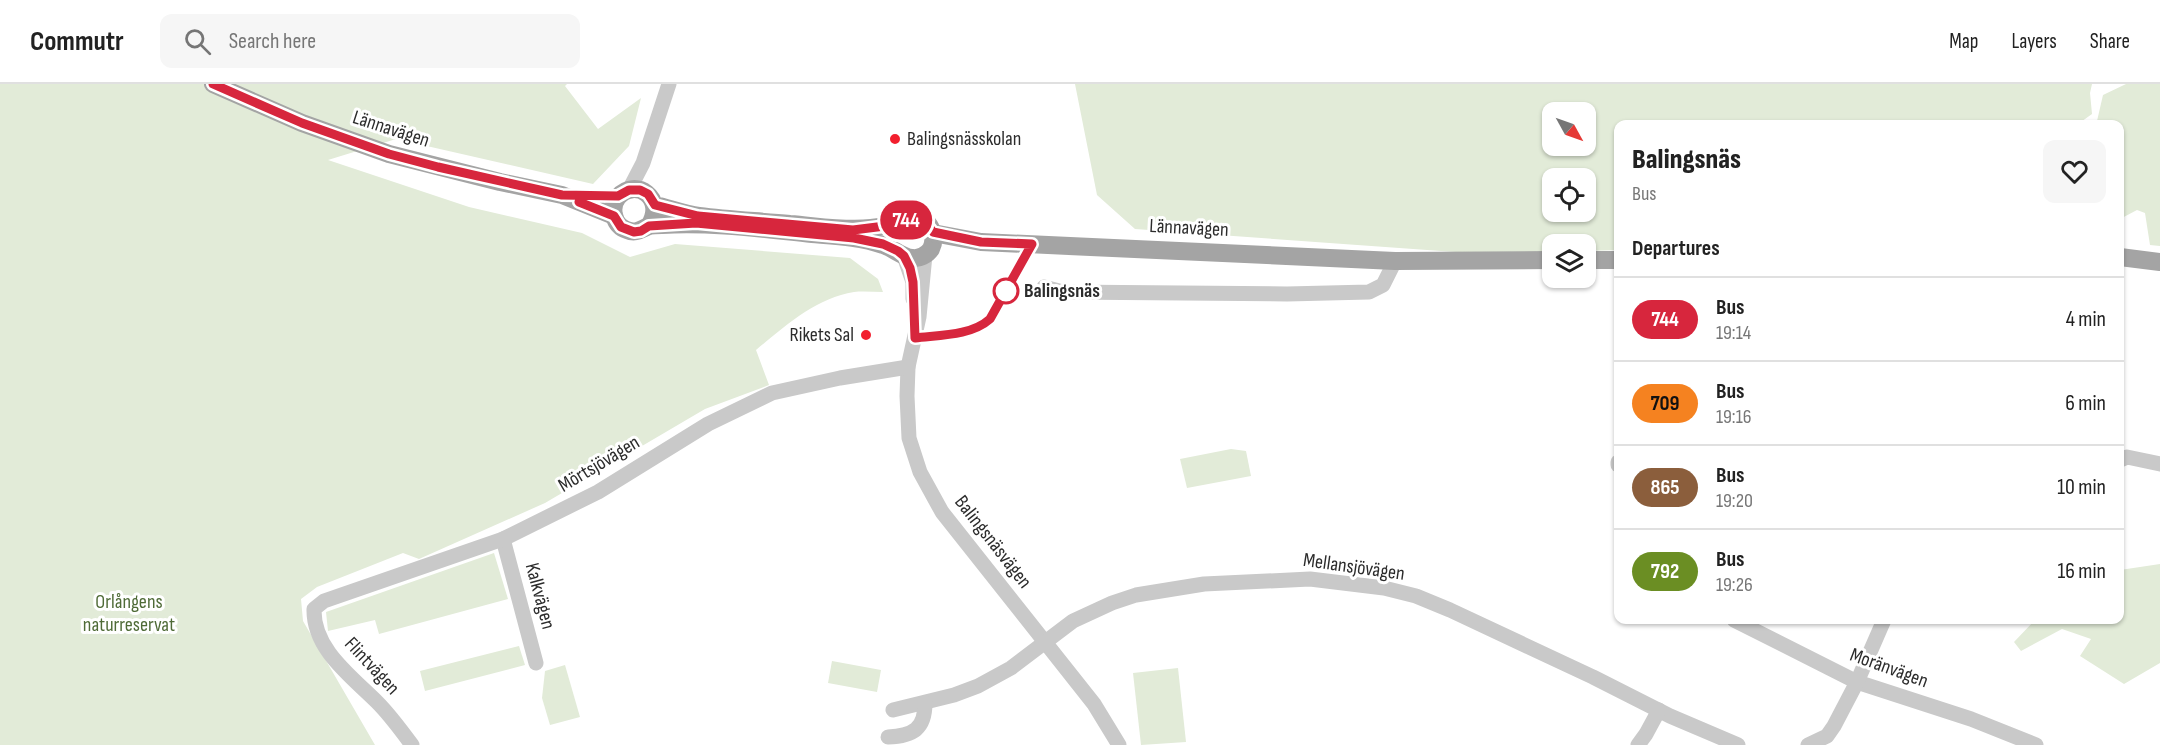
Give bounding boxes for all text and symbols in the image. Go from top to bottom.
search box [160,14,580,68]
text: Commutr [30,25,124,58]
icon: search [181,25,214,58]
text: Search here [229,28,316,55]
text: Map [1949,29,1978,54]
text: Layers [2011,29,2057,54]
text: Share [2090,29,2130,54]
north arrow [1542,102,1596,156]
map controls [1542,102,1596,288]
street label: Lännavägen [350,105,432,153]
place label: Balingsnässkolan [907,127,1021,151]
marker: Balingsnässkolan [888,132,902,146]
button: heart [2043,140,2106,203]
text: Balingsnäs [1632,143,1741,176]
button: locate [1542,168,1596,222]
text: Bus [1632,182,1656,206]
line badge: 744 [872,200,940,240]
text: 744 [892,208,920,233]
street label: Lännavägen [1149,214,1229,242]
button: layers [1542,234,1596,288]
text: Departures [1632,235,1720,262]
marker: Balingsnäs [993,278,1019,304]
place label: Balingsnäs [1024,279,1100,303]
text: Bus [1716,294,1745,321]
text: 4 min [2066,306,2106,333]
text: 744 [1651,307,1679,332]
text: 19:14 [1716,321,1751,345]
place label: Rikets Sal [789,323,854,347]
marker: Rikets Sal [859,328,873,342]
text: Bus [1716,378,1745,405]
text: 6 min [2065,390,2106,417]
text: 709 [1650,391,1680,416]
text: 19:16 [1716,405,1751,429]
street label: Mörtsjövägen [554,430,644,498]
text: Bus [1716,462,1745,489]
text: 10 min [2057,474,2106,501]
text: 865 [1650,475,1680,500]
text: 19:20 [1716,489,1753,513]
street label: Balingsnäsvägen [949,491,1037,593]
text: Bus [1716,546,1745,573]
street label: Mellansjövägen [1302,548,1406,586]
text: 16 min [2058,558,2106,585]
text: 792 [1651,559,1679,584]
street label: Kalkvägen [520,560,560,632]
text: 19:26 [1716,573,1753,597]
park label: Orlångens naturreservat [83,590,175,637]
street label: Flintvägen [339,632,405,700]
street label: Moränvägen [1847,643,1931,693]

